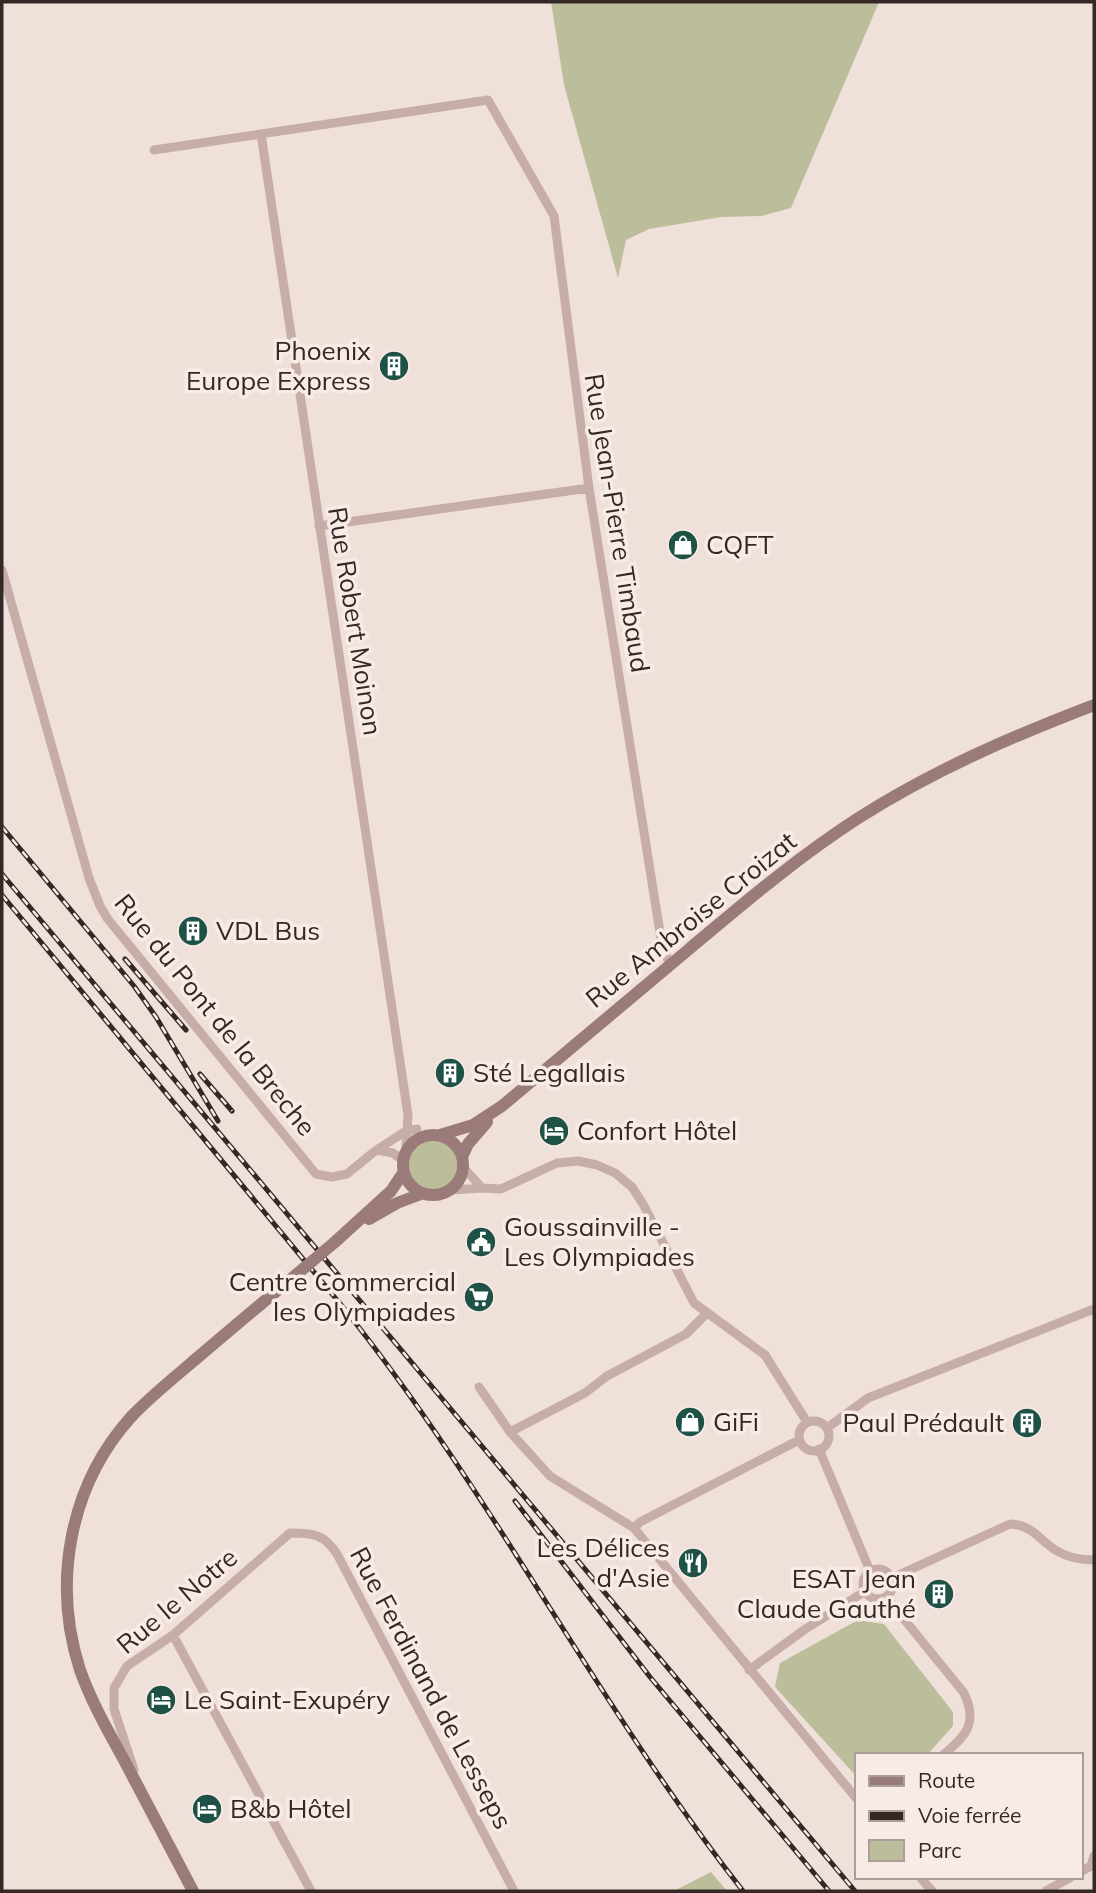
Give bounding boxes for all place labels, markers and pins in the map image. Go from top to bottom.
place label: Phoenix Europe Express [186,334,371,397]
building icon: Phoenix Europe Express [377,349,411,383]
shop icon: CQFT [666,528,700,562]
place label: CQFT [706,528,774,561]
building icon: VDL Bus [176,914,210,948]
place label: VDL Bus [216,914,320,947]
building icon: Sté Legallais [433,1056,467,1090]
place label: Sté Legallais [473,1056,626,1089]
hotel icon: Confort Hôtel [537,1114,571,1148]
place label: Confort Hôtel [577,1114,737,1147]
place label: Goussainville - Les Olympiades [504,1210,695,1273]
public building icon: Goussainville - Les Olympiades [464,1225,498,1259]
place label: Centre Commercial les Olympiades [229,1265,456,1328]
supermarket icon: Centre Commercial les Olympiades [462,1280,496,1314]
shop icon: GiFi [673,1405,707,1439]
place label: GiFi [713,1405,759,1438]
place label: Paul Prédault [843,1406,1004,1439]
building icon: Paul Prédault [1010,1406,1044,1440]
place label: Les Délices d'Asie [537,1531,670,1594]
restaurant icon: Les Délices d'Asie [676,1546,710,1580]
place label: ESAT Jean Claude Gauthé [737,1562,916,1625]
building icon: ESAT Jean Claude Gauthé [922,1577,956,1611]
hotel icon: Le Saint-Exupéry [144,1683,178,1717]
place label: Le Saint-Exupéry [184,1683,390,1716]
hotel icon: B&b Hôtel [190,1792,224,1826]
place label: B&b Hôtel [230,1792,351,1825]

